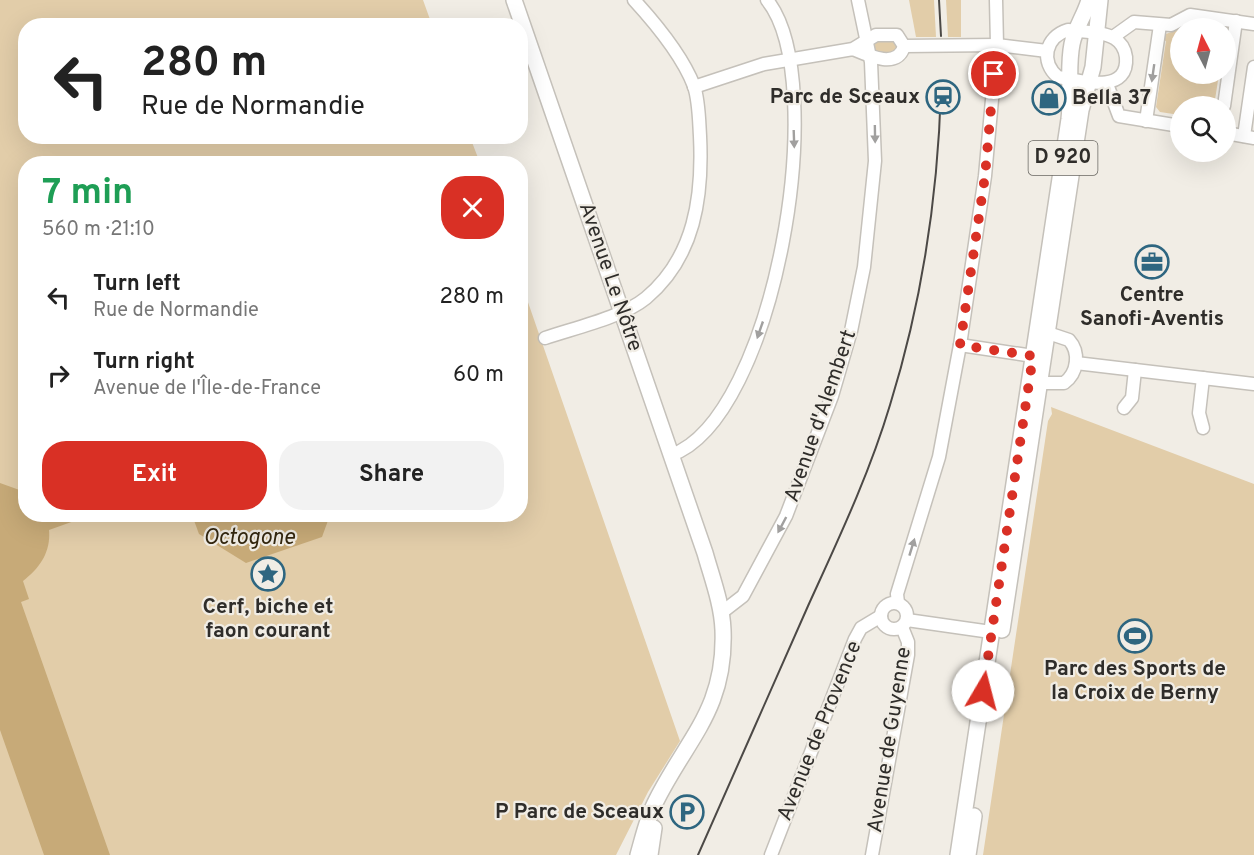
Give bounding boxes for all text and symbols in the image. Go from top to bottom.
north arrow [1170,18,1236,84]
map controls [1170,18,1236,162]
text: 280 m [141,38,267,91]
icon: left [42,42,120,120]
pin [968,48,1019,99]
icon: arrive [977,57,1010,90]
one-way arrow [1148,64,1157,83]
station icon: Parc de Sceaux [925,79,961,115]
shop icon: Bella 37 [1031,80,1067,116]
place label: Parc de Sceaux [770,84,920,111]
place label: Bella 37 [1072,85,1151,112]
text: Rue de Normandie [141,90,365,124]
button: search [1170,96,1236,162]
one-way arrow [870,125,880,144]
one-way arrow [790,130,799,149]
road number: D 920 [1028,141,1098,175]
text: 7 min [42,171,133,217]
button: close [441,176,504,239]
street label: Avenue Le Nôtre [572,199,648,355]
text: 560 m · 21:10 [42,217,155,243]
office icon: Centre Sanofi-Aventis [1134,244,1170,280]
text: Turn left [93,271,181,298]
icon: left [42,281,75,314]
place label: Centre Sanofi-Aventis [1080,282,1224,333]
text: 280 m [439,284,504,311]
text: Rue de Normandie [93,298,259,324]
one-way arrow [754,321,764,339]
street label: Avenue d'Alembert [779,326,863,506]
text: Turn right [93,349,195,376]
icon: right [42,359,75,392]
text: 60 m [453,362,504,389]
text: Avenue de l'Île-de-France [93,376,321,402]
button: Exit [42,441,267,510]
button: Share [279,441,504,510]
one-way arrow [777,517,786,534]
water label: Octogone [203,525,295,552]
one-way arrow [907,538,917,556]
place icon: Cerf, biche et faon courant [250,556,286,592]
place label: Cerf, biche et faon courant [203,594,333,645]
sports icon: Parc des Sports de la Croix de Berny [1117,618,1153,654]
street label: Avenue de Provence [772,637,868,825]
street label: Avenue de Guyenne [862,645,918,835]
place label: Parc des Sports de la Croix de Berny [1044,656,1226,707]
position arrow [951,659,1015,723]
parking icon: P Parc de Sceaux [669,794,705,830]
place label: P Parc de Sceaux [495,799,664,826]

